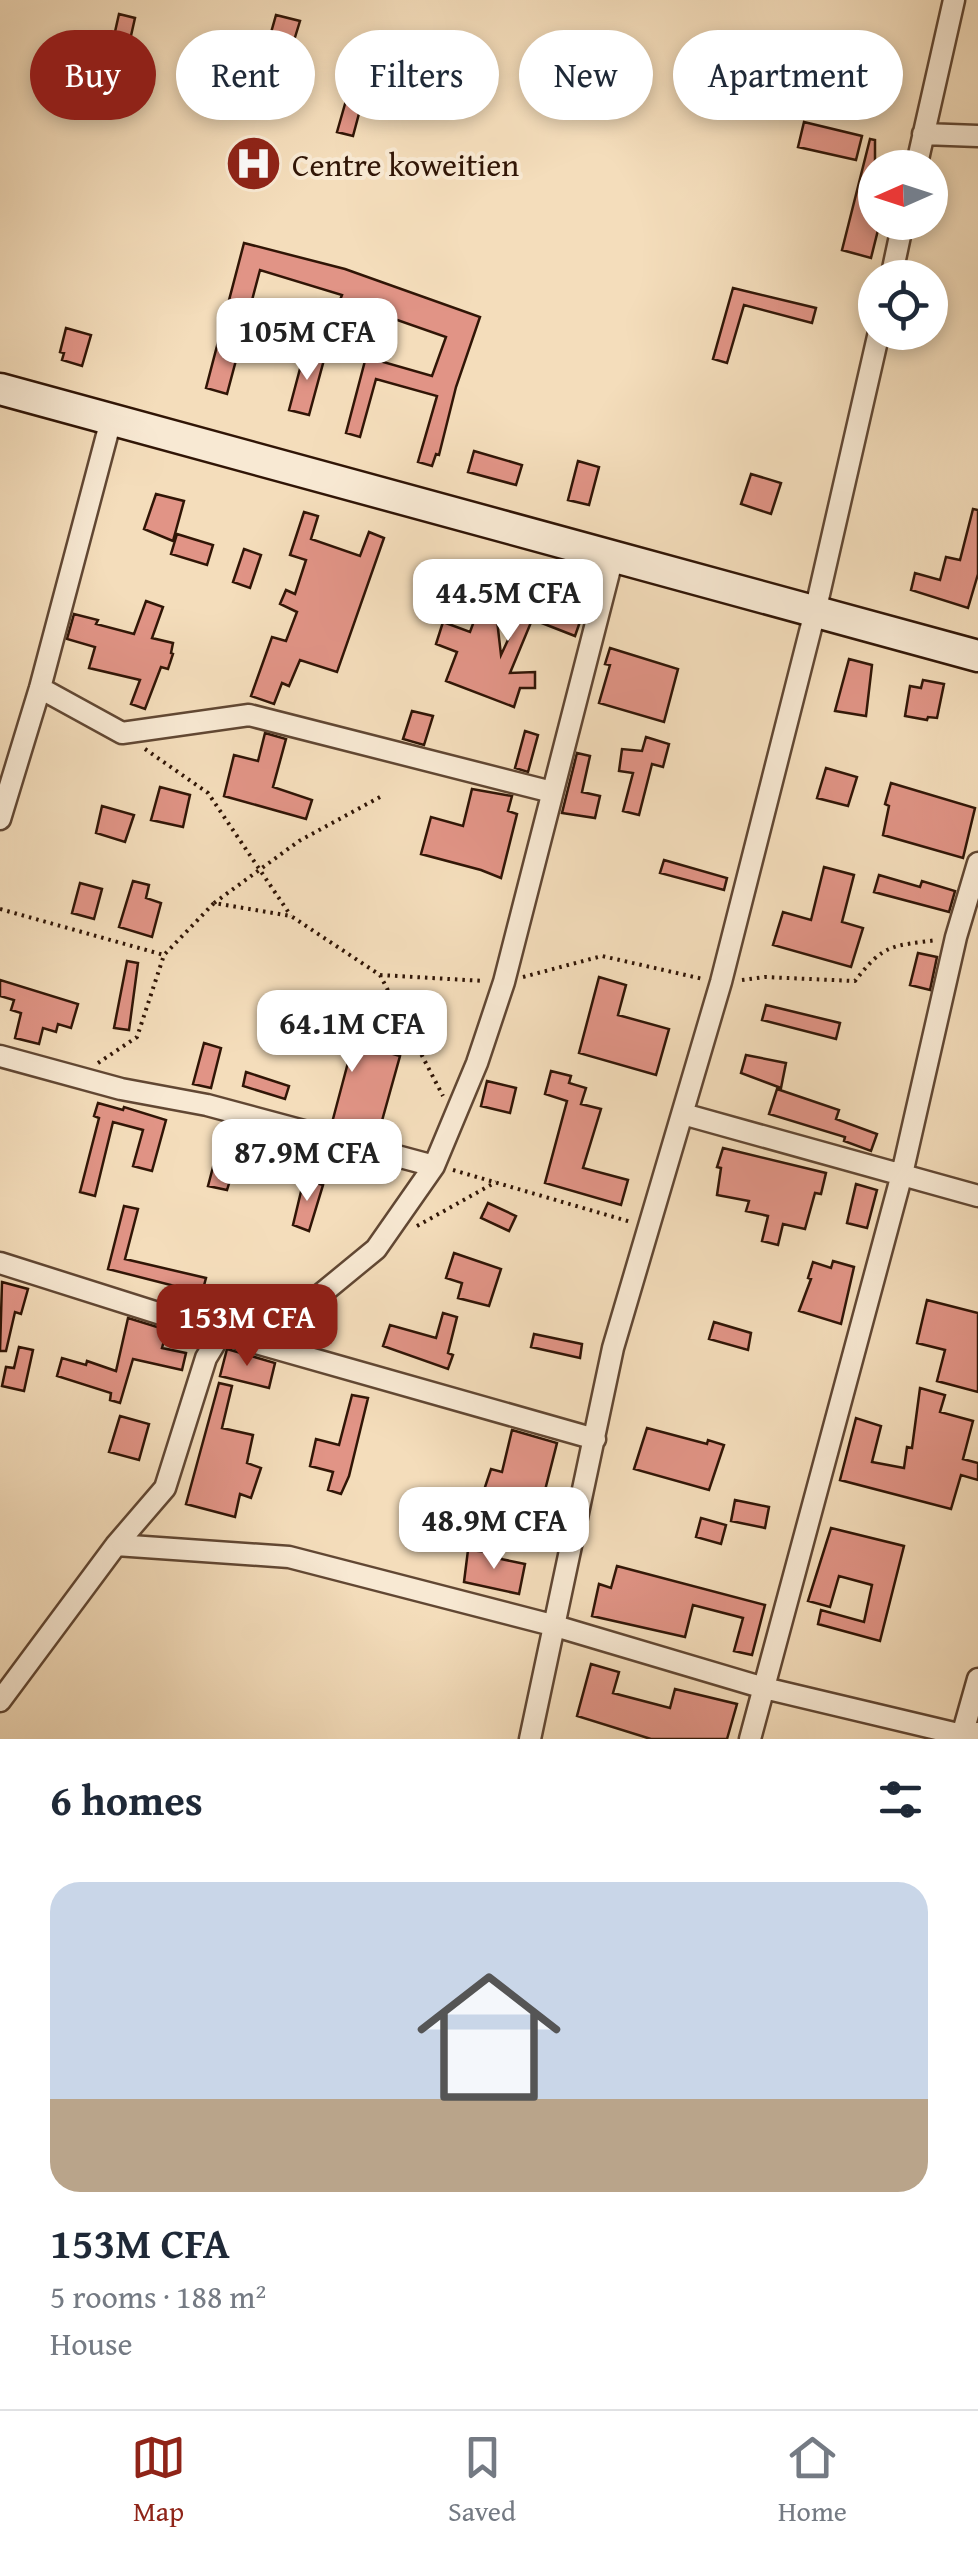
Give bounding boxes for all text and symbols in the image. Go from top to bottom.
chip: Buy [30,30,156,120]
chip: Rent [176,30,315,120]
chip: Filters [335,30,499,120]
chip: New [519,30,653,120]
chip: Apartment [673,30,903,120]
hospital icon: Centre koweitien [223,134,283,194]
place label: Centre koweitien [292,141,519,188]
north arrow [858,150,948,240]
map controls [858,150,948,350]
button: locate [858,260,948,350]
pin: 105M CFA [204,298,410,383]
text: 105M CFA [238,307,376,354]
pin: 44.5M CFA [394,559,622,644]
text: 44.5M CFA [435,568,581,615]
pin: 64.1M CFA [238,990,466,1075]
text: 64.1M CFA [279,999,425,1046]
pin: 87.9M CFA [193,1119,421,1204]
text: 87.9M CFA [234,1128,380,1175]
pin: 153M CFA [144,1284,350,1369]
text: 153M CFA [178,1293,316,1340]
pin: 48.9M CFA [380,1487,608,1572]
text: 48.9M CFA [421,1496,567,1543]
text: 6 homes [50,1769,203,1830]
icon: filters [873,1772,928,1827]
icon: home [399,1947,579,2127]
text: 153M CFA [50,2212,230,2273]
text: 5 rooms · 188 m² [50,2273,266,2320]
text: House [50,2320,133,2367]
tab: Map [131,2430,186,2531]
tab: Saved [448,2430,516,2531]
tab: Home [778,2430,847,2531]

